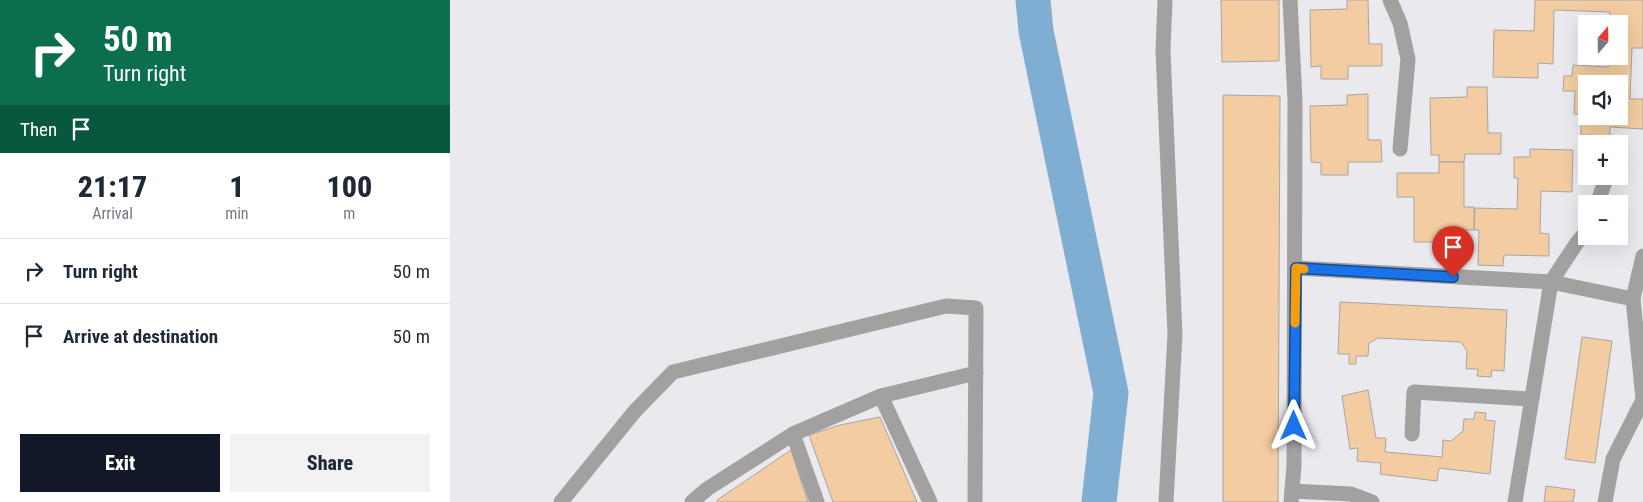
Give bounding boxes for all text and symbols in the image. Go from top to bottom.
north arrow [1578,15,1628,65]
map controls [1578,15,1628,245]
text: 50 m [103,19,172,60]
icon: right [20,20,85,85]
text: Turn right [103,61,186,86]
button: sound [1578,75,1628,125]
icon: arrive [67,115,95,143]
text: Then [20,118,57,141]
button: + [1578,135,1628,185]
text: 21:17 [78,169,147,204]
text: 1 [229,169,244,204]
text: 100 [326,169,372,204]
button: − [1578,195,1628,245]
text: Arrival [92,204,133,223]
text: min [225,204,249,223]
text: m [343,204,355,223]
pin [1432,226,1474,277]
icon: arrive [1439,233,1467,261]
icon: right [20,257,48,285]
text: Turn right [63,260,138,283]
text: 50 m [393,260,430,283]
icon: arrive [20,322,48,350]
text: Arrive at destination [63,325,218,348]
text: 50 m [393,325,430,348]
position arrow [1267,399,1319,451]
button: Exit [20,434,220,492]
button: Share [230,434,430,492]

